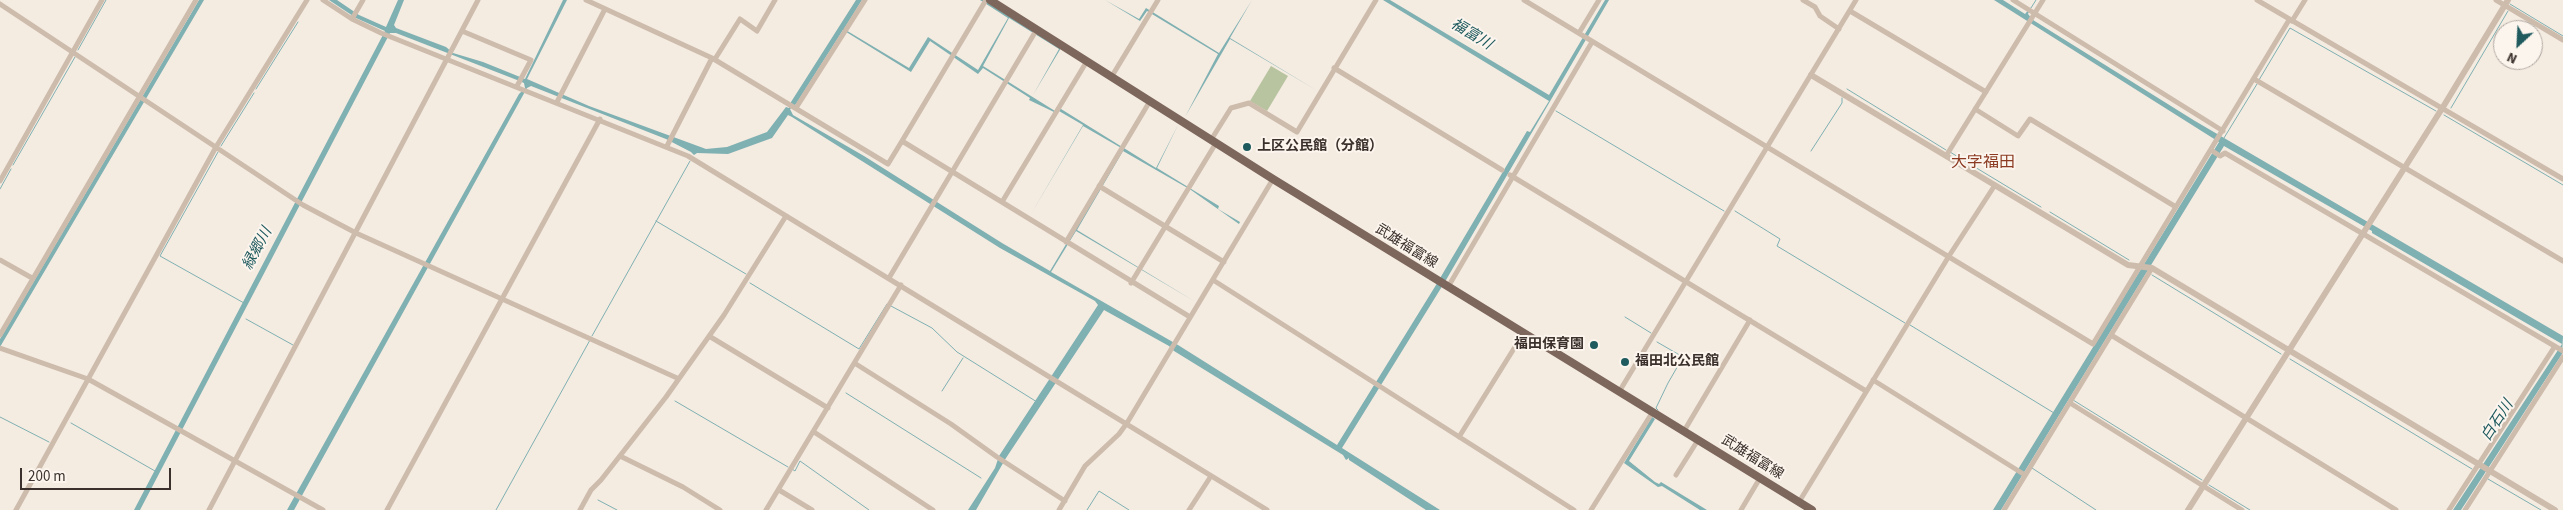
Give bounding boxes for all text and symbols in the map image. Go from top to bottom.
water label: 福富川 [1447,16,1495,54]
north arrow [2493,20,2543,70]
text: N [2504,47,2521,69]
place label: 上区公民館（分館） [1257,139,1383,155]
marker: 上区公民館（分館） [1241,141,1253,153]
district label: 大字福田 [1951,153,2015,173]
street label: 武雄福富線 [1372,221,1440,273]
water label: 緑郷川 [239,225,277,273]
place label: 福田保育園 [1514,337,1584,353]
marker: 福田保育園 [1588,339,1600,351]
place label: 福田北公民館 [1635,354,1719,370]
marker: 福田北公民館 [1619,356,1631,368]
water label: 白石川 [2478,397,2518,445]
street label: 武雄福富線 [1718,432,1786,484]
scale bar [22,458,174,490]
text: 200 m [28,466,66,487]

